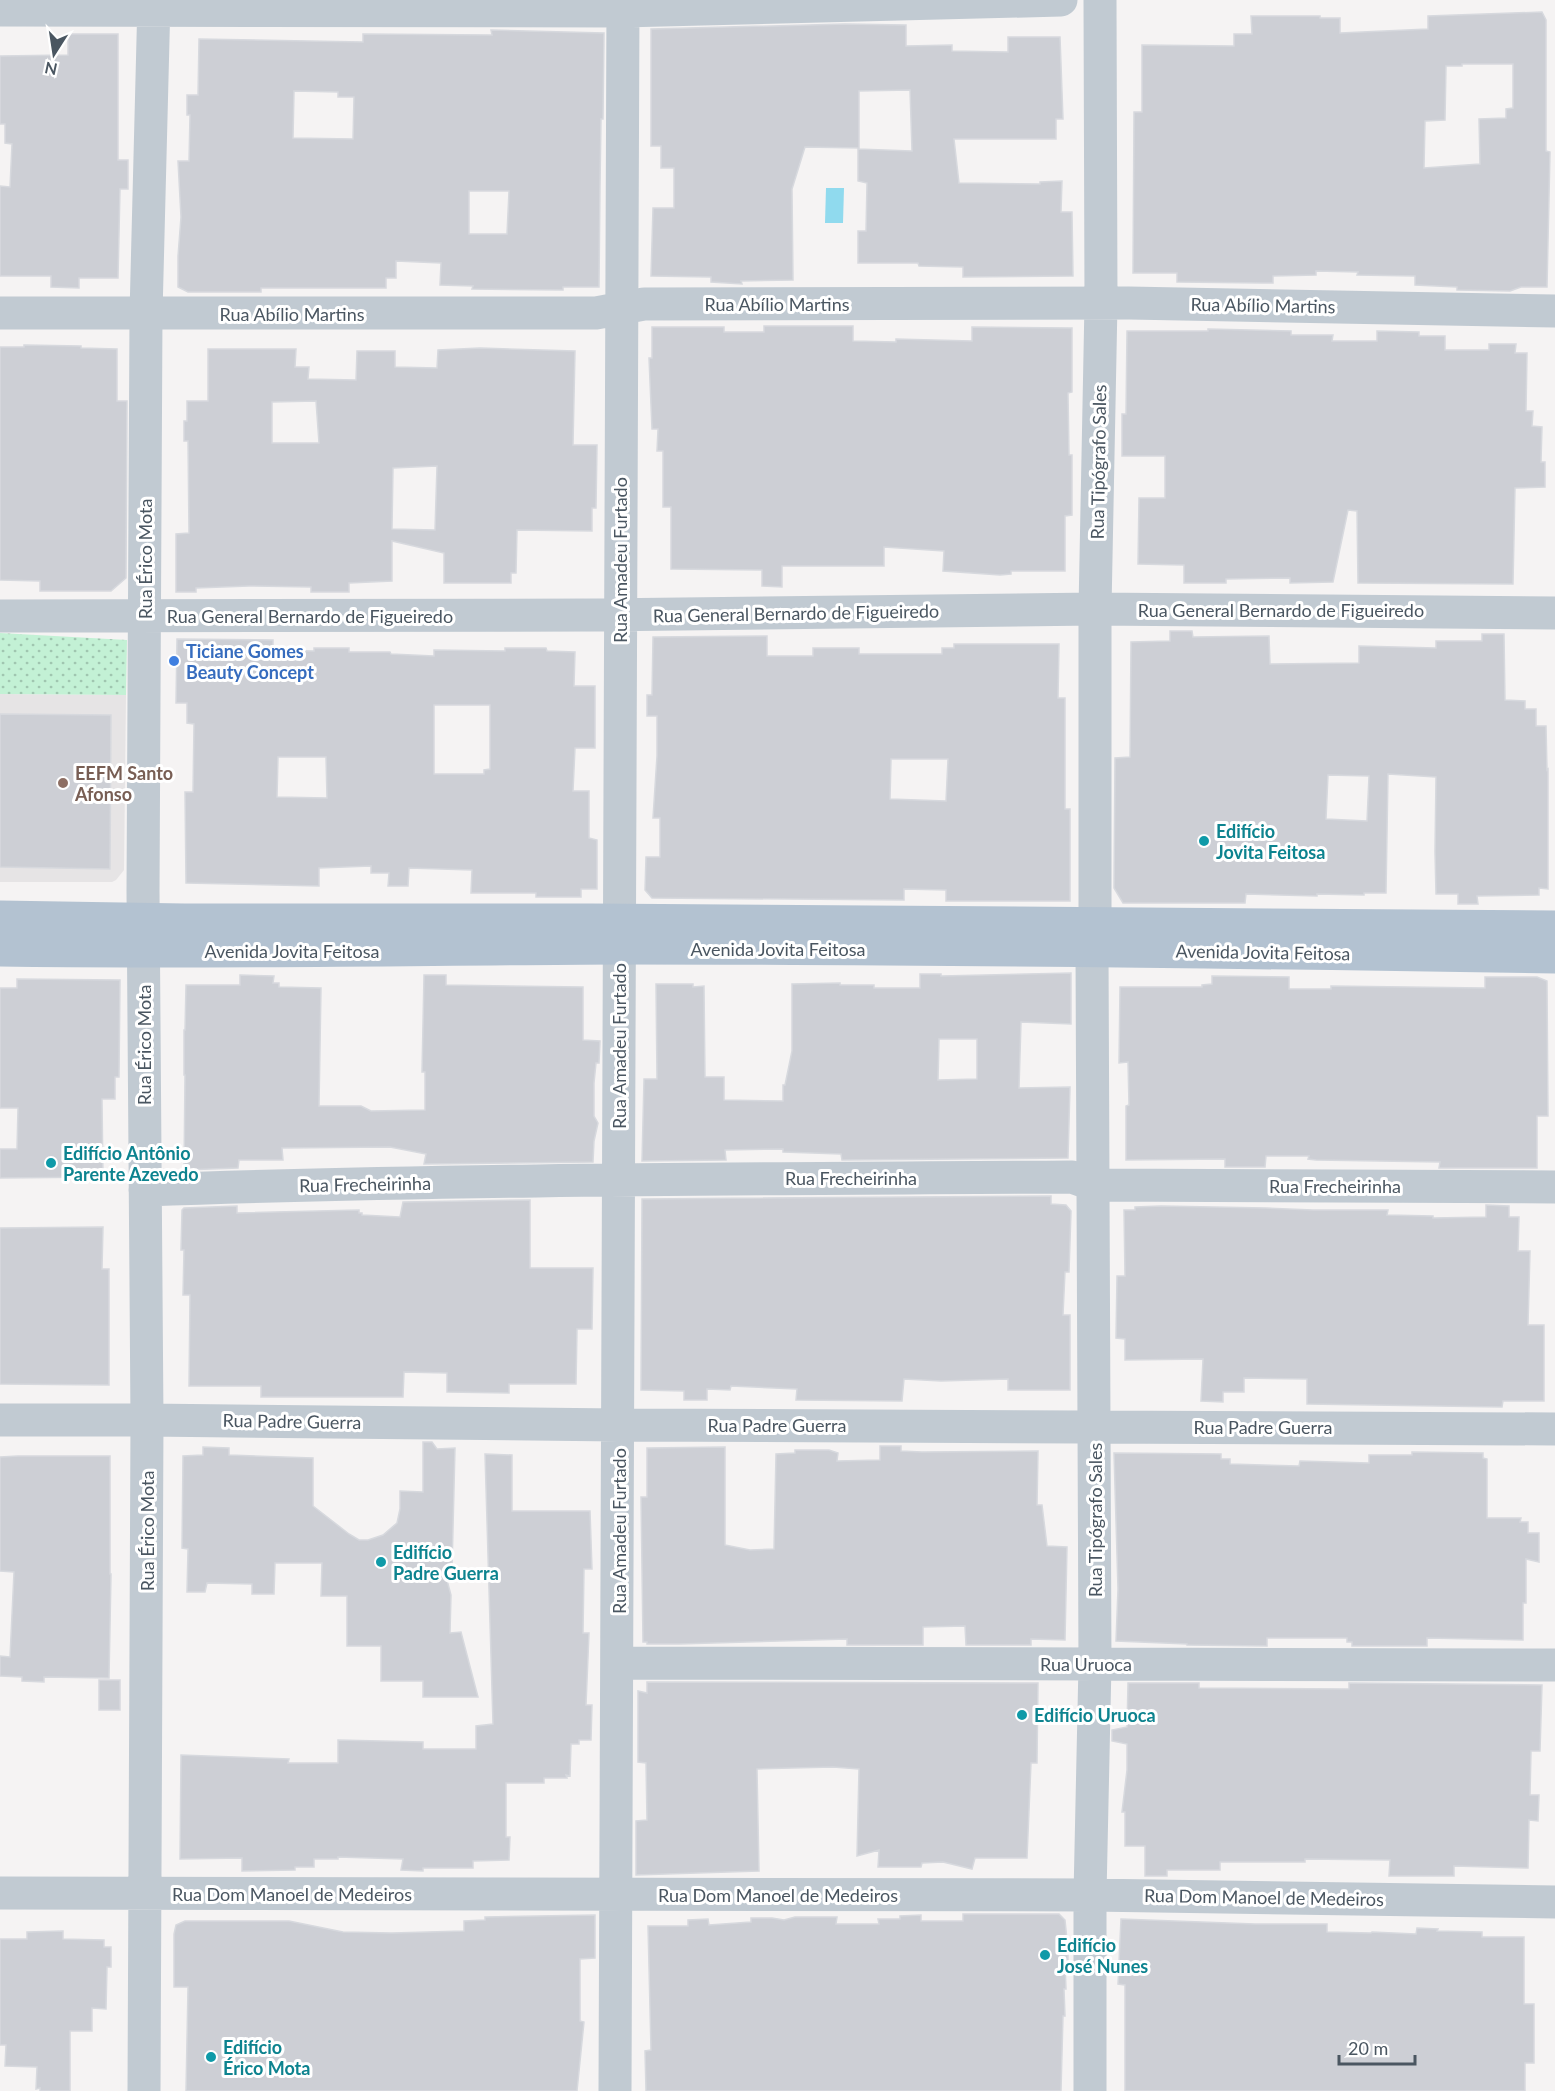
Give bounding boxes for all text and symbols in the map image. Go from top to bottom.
north arrow [24,24,84,84]
text: N [43,59,59,80]
street label: Rua Abílio Martins [704,293,850,315]
street label: Rua Abílio Martins [1190,293,1336,317]
street label: Rua Abílio Martins [219,303,365,325]
street label: Rua Tipógrafo Sales [1086,384,1110,540]
street label: Rua Amadeu Furtado [609,477,631,643]
street label: Rua Érico Mota [134,499,156,619]
street label: Rua General Bernardo de Figueiredo [1138,599,1424,621]
street label: Rua General Bernardo de Figueiredo [653,600,939,626]
street label: Rua General Bernardo de Figueiredo [167,605,453,627]
place label: Ticiane Gomes Beauty Concept [186,640,314,683]
marker: Ticiane Gomes Beauty Concept [167,654,181,668]
place label: EEFM Santo Afonso [74,762,173,805]
marker: EEFM Santo Afonso [56,776,70,790]
place label: Edifício Jovita Feitosa [1216,820,1325,863]
marker: Edifício Jovita Feitosa [1197,834,1211,848]
street label: Avenida Jovita Feitosa [691,938,865,960]
street label: Avenida Jovita Feitosa [1175,939,1351,965]
street label: Avenida Jovita Feitosa [205,940,379,962]
street label: Rua Amadeu Furtado [608,963,630,1129]
street label: Rua Érico Mota [133,985,155,1105]
place label: Edifício Antônio Parente Azevedo [63,1142,198,1185]
marker: Edifício Antônio Parente Azevedo [44,1156,58,1170]
street label: Rua Frecheirinha [785,1167,917,1189]
street label: Rua Frecheirinha [299,1172,431,1196]
street label: Rua Frecheirinha [1269,1175,1401,1197]
street label: Rua Padre Guerra [222,1409,362,1433]
street label: Rua Padre Guerra [708,1414,846,1436]
street label: Rua Padre Guerra [1194,1416,1332,1438]
street label: Rua Tipógrafo Sales [1084,1442,1106,1597]
street label: Rua Amadeu Furtado [608,1448,630,1614]
street label: Rua Érico Mota [136,1471,158,1591]
place label: Edifício Padre Guerra [393,1541,499,1584]
marker: Edifício Padre Guerra [374,1555,388,1569]
street label: Rua Uruoca [1040,1653,1132,1675]
place label: Edifício Uruoca [1034,1704,1156,1726]
marker: Edifício Uruoca [1015,1708,1029,1722]
street label: Rua Dom Manoel de Medeiros [172,1883,412,1905]
street label: Rua Dom Manoel de Medeiros [658,1884,898,1906]
street label: Rua Dom Manoel de Medeiros [1144,1884,1384,1910]
place label: Edifício José Nunes [1057,1934,1148,1977]
marker: Edifício José Nunes [1038,1948,1052,1962]
scale bar [1339,2028,1416,2066]
place label: Edifício Érico Mota [223,2036,310,2079]
text: 20 m [1348,2037,1388,2059]
marker: Edifício Érico Mota [204,2050,218,2064]

